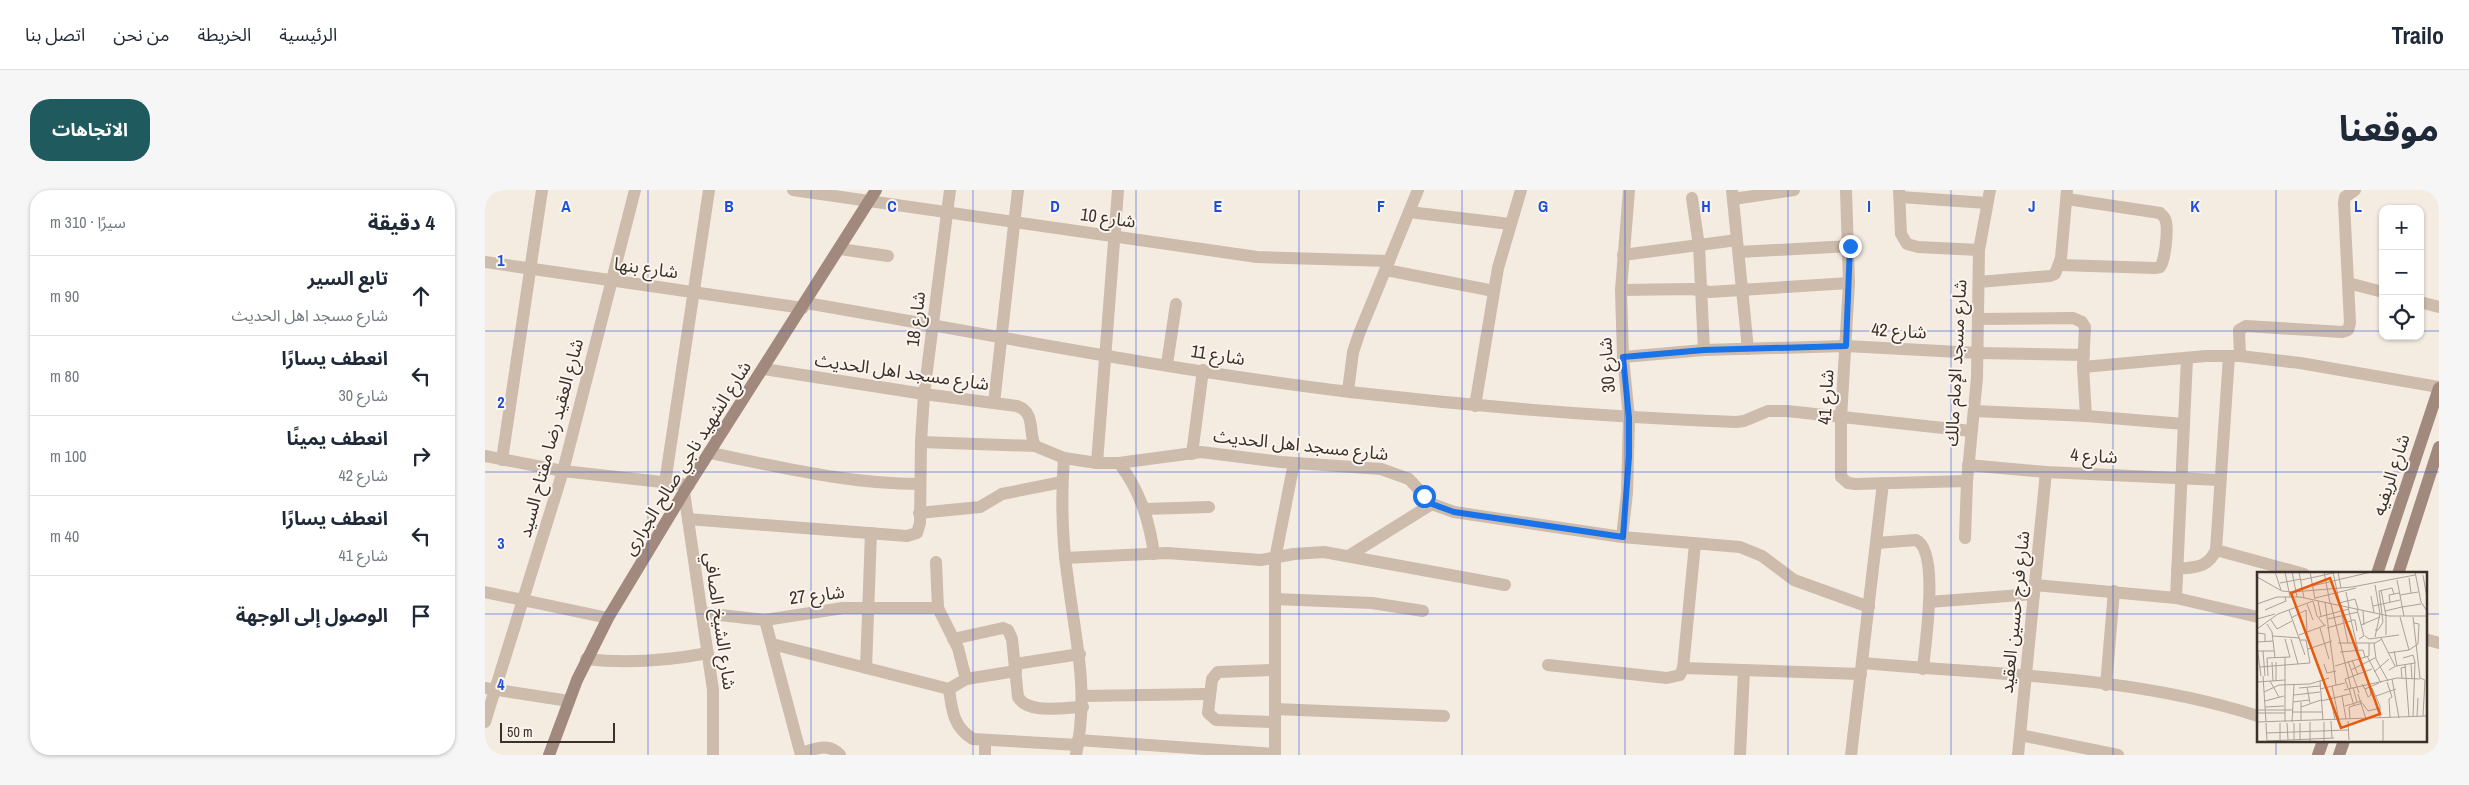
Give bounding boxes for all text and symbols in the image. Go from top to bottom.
text: Trailo [2391,19,2444,51]
text: اتصل بنا [25,22,85,47]
text: من نحن [113,22,169,47]
text: الخريطة [197,22,251,47]
text: الرئيسية [279,22,337,47]
button: الاتجاهات [30,99,150,161]
text: موقعنا [2339,105,2439,152]
text: A [561,195,571,217]
text: B [724,195,734,217]
text: C [887,195,897,217]
text: D [1050,195,1060,217]
text: E [1214,195,1223,217]
text: F [1377,195,1385,217]
text: G [1538,195,1548,217]
text: H [1701,195,1711,217]
text: I [1867,195,1871,217]
text: J [2028,195,2036,217]
text: K [2190,195,2200,217]
text: L [2354,195,2362,217]
street label: شارع 10 [1079,201,1137,236]
map controls [2379,205,2424,340]
button: + [2379,205,2424,250]
text: 4 دقيقة [368,208,435,237]
text: سيرًا · 310 m [50,211,126,233]
route end [1839,235,1862,258]
text: 1 [497,249,505,271]
button: − [2379,250,2424,295]
street label: شارع بنها [612,251,680,286]
text: تابع السير [307,265,388,291]
street label: شارع مسجد الإمام مالك [1939,279,1974,447]
icon: ahead [407,282,435,310]
text: 90 m [50,285,79,307]
street label: شارع 18 [900,290,933,348]
button: locate [2379,295,2424,340]
text: شارع مسجد اهل الحديث [232,304,388,326]
street label: شارع 42 [1871,317,1927,346]
street label: شارع العقيد رضا مفتاح السيد [512,336,591,541]
street label: شارع 30 [1592,336,1623,394]
street label: شارع 11 [1189,338,1247,373]
text: انعطف يسارًا [282,345,388,371]
street label: شارع مسجد اهل الحديث [813,347,991,398]
street label: شارع الشهيد ناجي صالح الجرارى [616,356,758,561]
icon: left [407,362,435,390]
text: 80 m [50,365,79,387]
street label: شارع 41 [1812,369,1841,425]
text: شارع 30 [339,384,388,406]
text: 2 [497,391,505,413]
street label: شارع مسجد اهل الحديث [1212,423,1390,468]
text: انعطف يمينًا [287,425,388,451]
street label: شارع الريفيه [2366,431,2417,520]
icon: right [407,442,435,470]
street label: شارع 4 [2070,442,2118,471]
text: 100 m [50,445,86,467]
text: شارع 42 [339,464,388,486]
route start [1413,485,1436,508]
text: انعطف يسارًا [282,505,388,531]
icon: left [407,522,435,550]
text: 40 m [50,525,79,547]
street label: شارع فرج حسين العقيد [1994,529,2037,695]
text: 3 [497,532,505,554]
text: شارع 41 [339,544,388,566]
street label: شارع الشيخ الصافي [696,551,743,692]
inset map [2257,572,2427,742]
street label: شارع 27 [788,579,846,612]
text: الوصول إلى الوجهة [236,602,388,628]
icon: arrive [407,602,435,630]
text: 4 [497,673,505,695]
scale bar [500,720,615,743]
text: 50 m [507,723,533,741]

